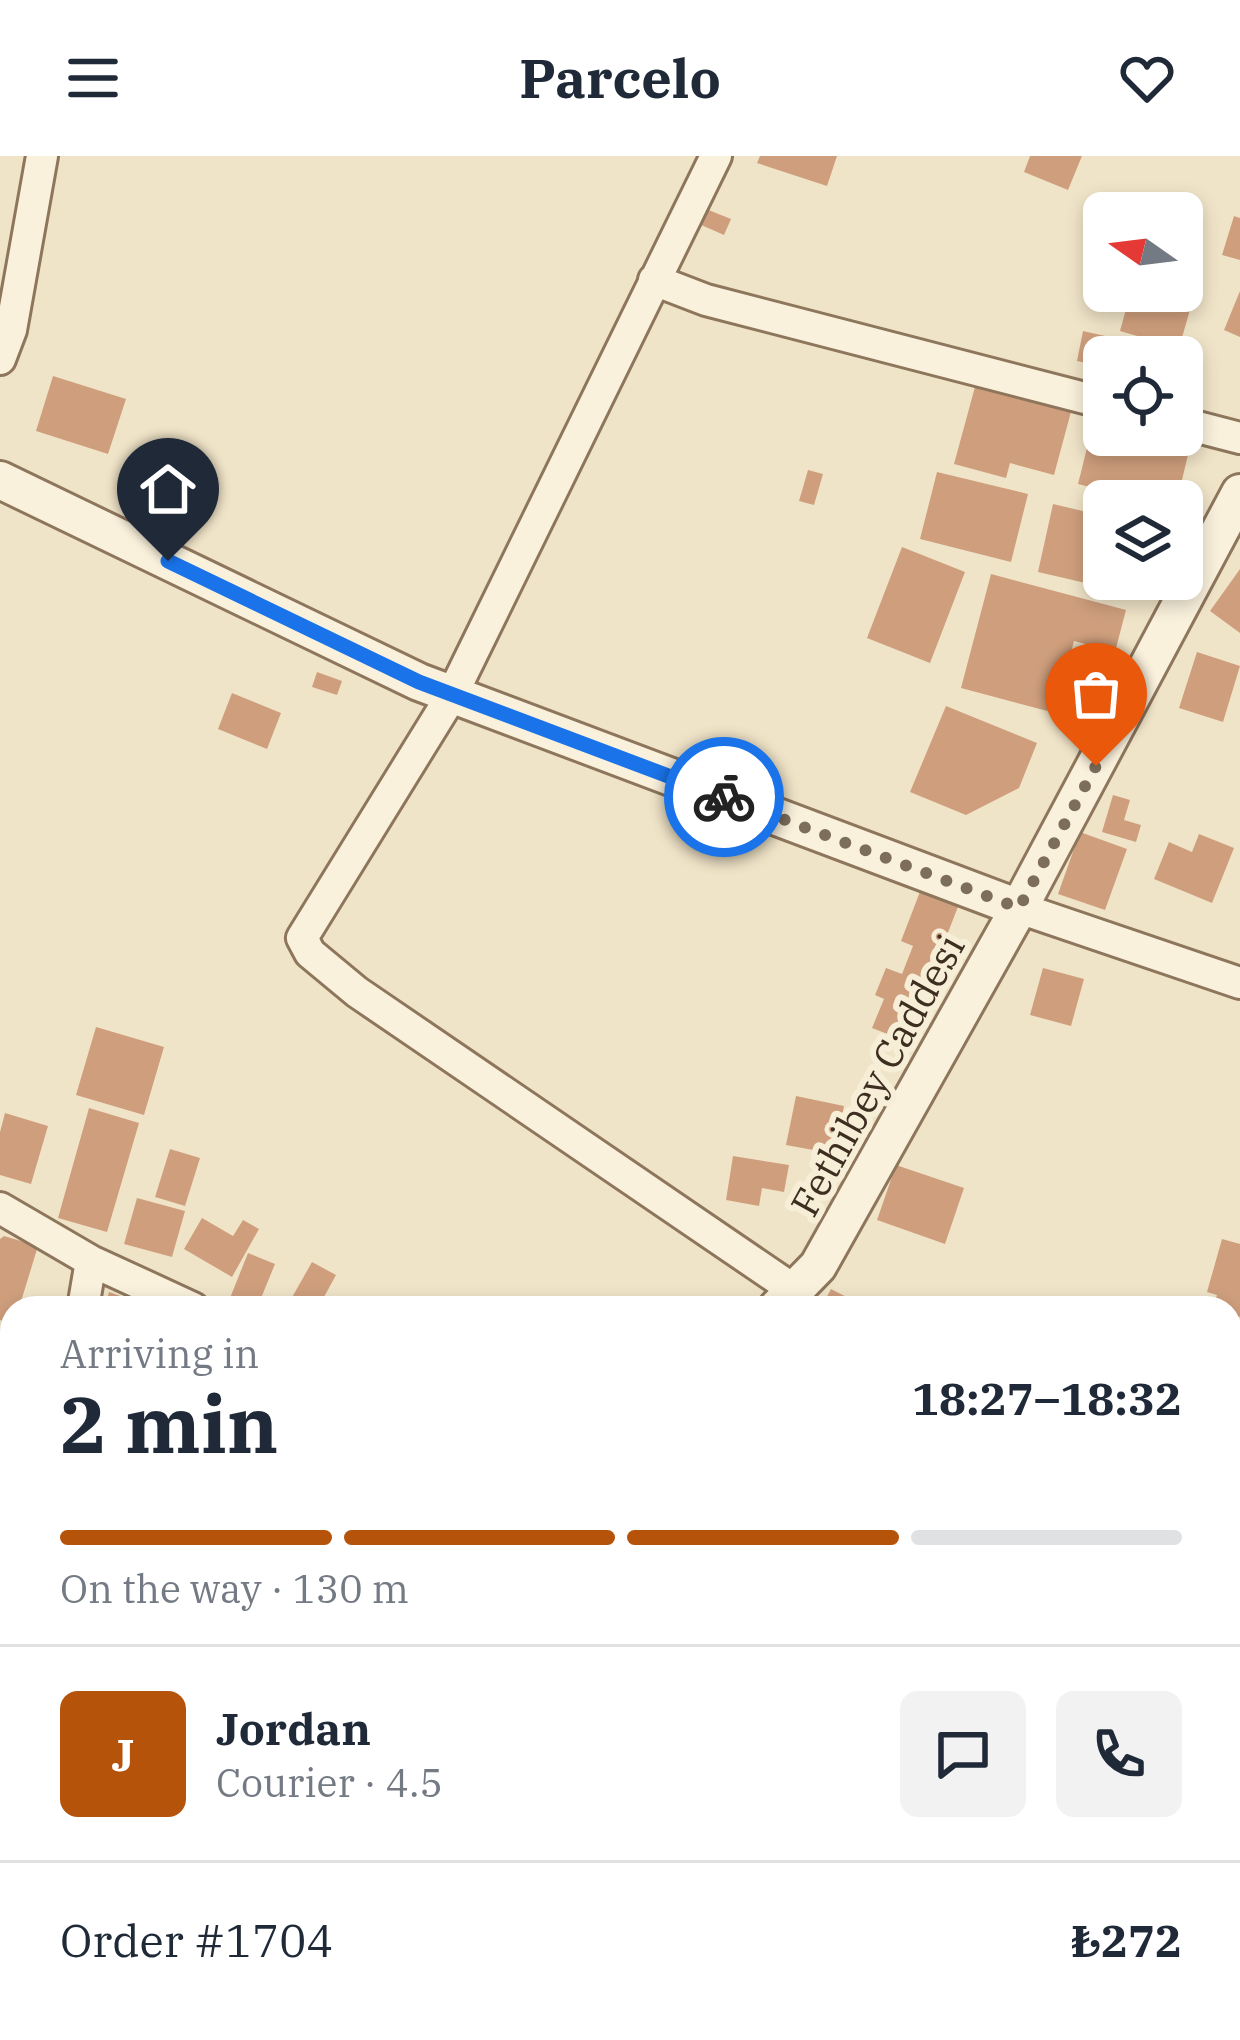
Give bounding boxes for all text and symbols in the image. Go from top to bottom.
text: Parcelo [519,43,721,113]
icon: menu [60,45,126,111]
icon: heart [1114,45,1180,111]
north arrow [1083,192,1203,312]
map controls [1083,192,1203,600]
button: locate [1083,336,1203,456]
pin [117,438,219,561]
icon: home [135,456,201,522]
button: layers [1083,480,1203,600]
pin [1045,643,1147,766]
icon: bag [1063,661,1129,727]
courier [664,737,784,857]
icon: bike [691,764,757,830]
street label: Fethibey Caddesi [779,925,975,1225]
text: Arriving in [60,1328,259,1379]
text: 18:27–18:32 [912,1369,1182,1427]
text: 2 min [60,1373,278,1474]
text: On the way · 130 m [60,1563,409,1614]
button: chat [900,1691,1026,1817]
button: phone [1056,1691,1182,1817]
text: Jordan [216,1699,371,1757]
text: J [111,1725,135,1783]
text: Courier · 4.5 [216,1757,443,1808]
text: Order #1704 [60,1911,333,1969]
text: ₺272 [1071,1911,1182,1969]

